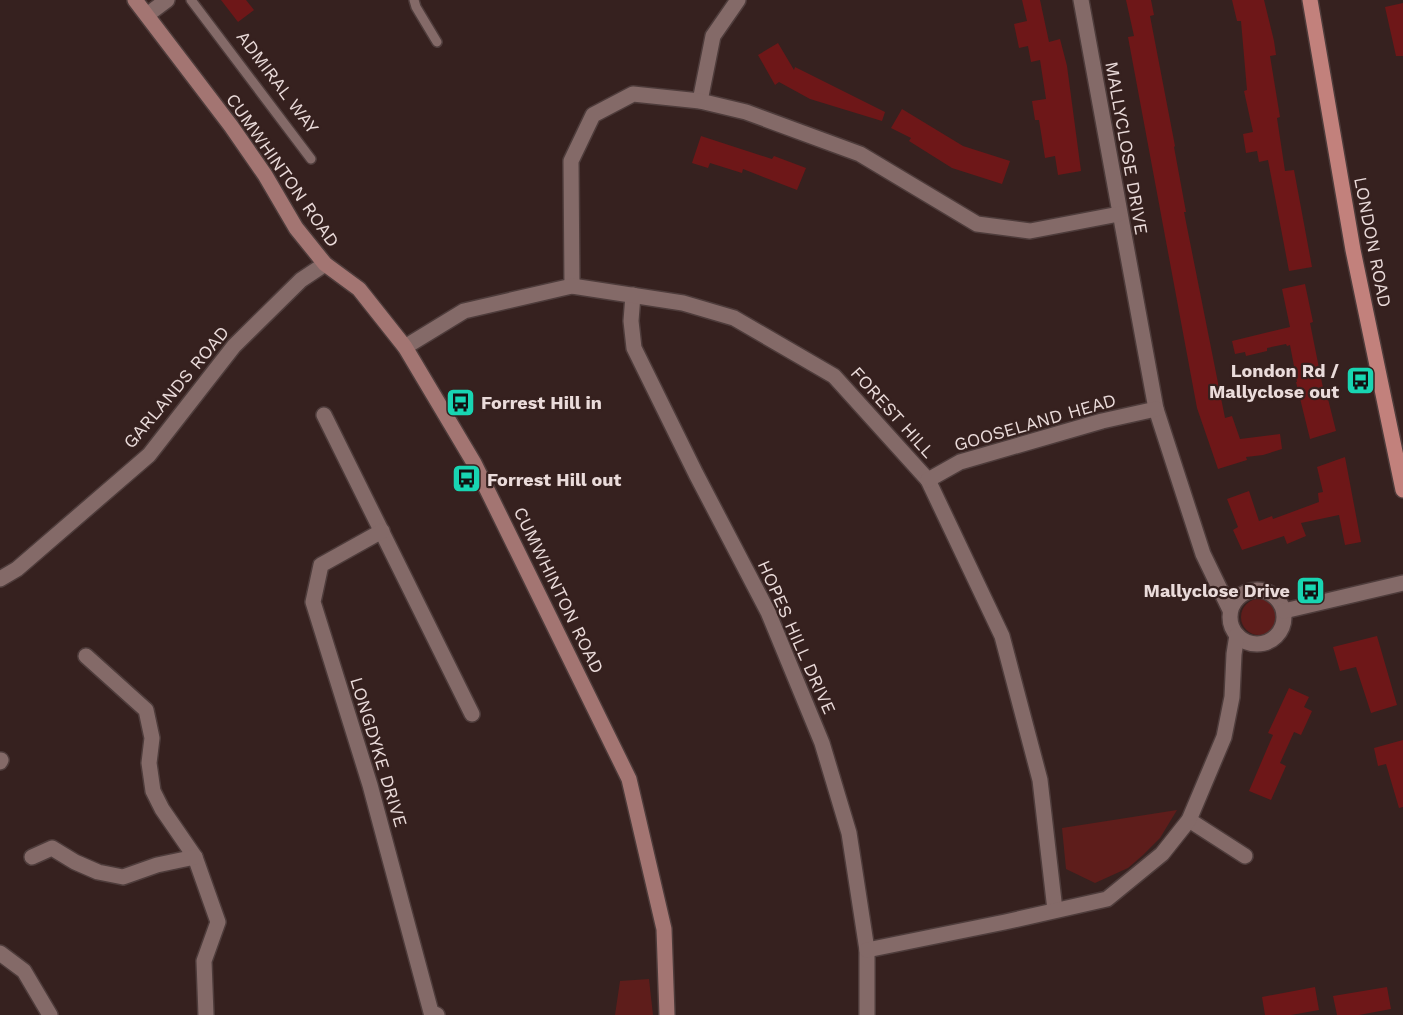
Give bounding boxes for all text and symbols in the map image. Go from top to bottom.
street label: ADMIRAL WAY [233,27,324,138]
street label: MALLYCLOSE DRIVE [1101,60,1153,236]
street label: CUMWHINTON ROAD [222,89,344,251]
street label: LONDON ROAD [1350,175,1396,309]
street label: GARLANDS ROAD [119,322,233,452]
place label: London Rd / Mallyclose out [1209,360,1340,402]
street label: FOREST HILL [847,362,940,462]
bus stop icon: London Rd / Mallyclose out [1344,364,1376,396]
bus stop icon: Forrest Hill in [444,386,476,418]
street label: GOOSELAND HEAD [952,389,1118,455]
place label: Forrest Hill in [481,392,602,413]
bus stop icon: Forrest Hill out [450,463,482,495]
place label: Forrest Hill out [487,469,621,490]
street label: CUMWHINTON ROAD [510,503,608,677]
street label: HOPES HILL DRIVE [754,557,840,717]
bus stop icon: Mallyclose Drive [1295,574,1327,606]
place label: Mallyclose Drive [1144,580,1290,601]
street label: LONGDYKE DRIVE [346,675,412,829]

